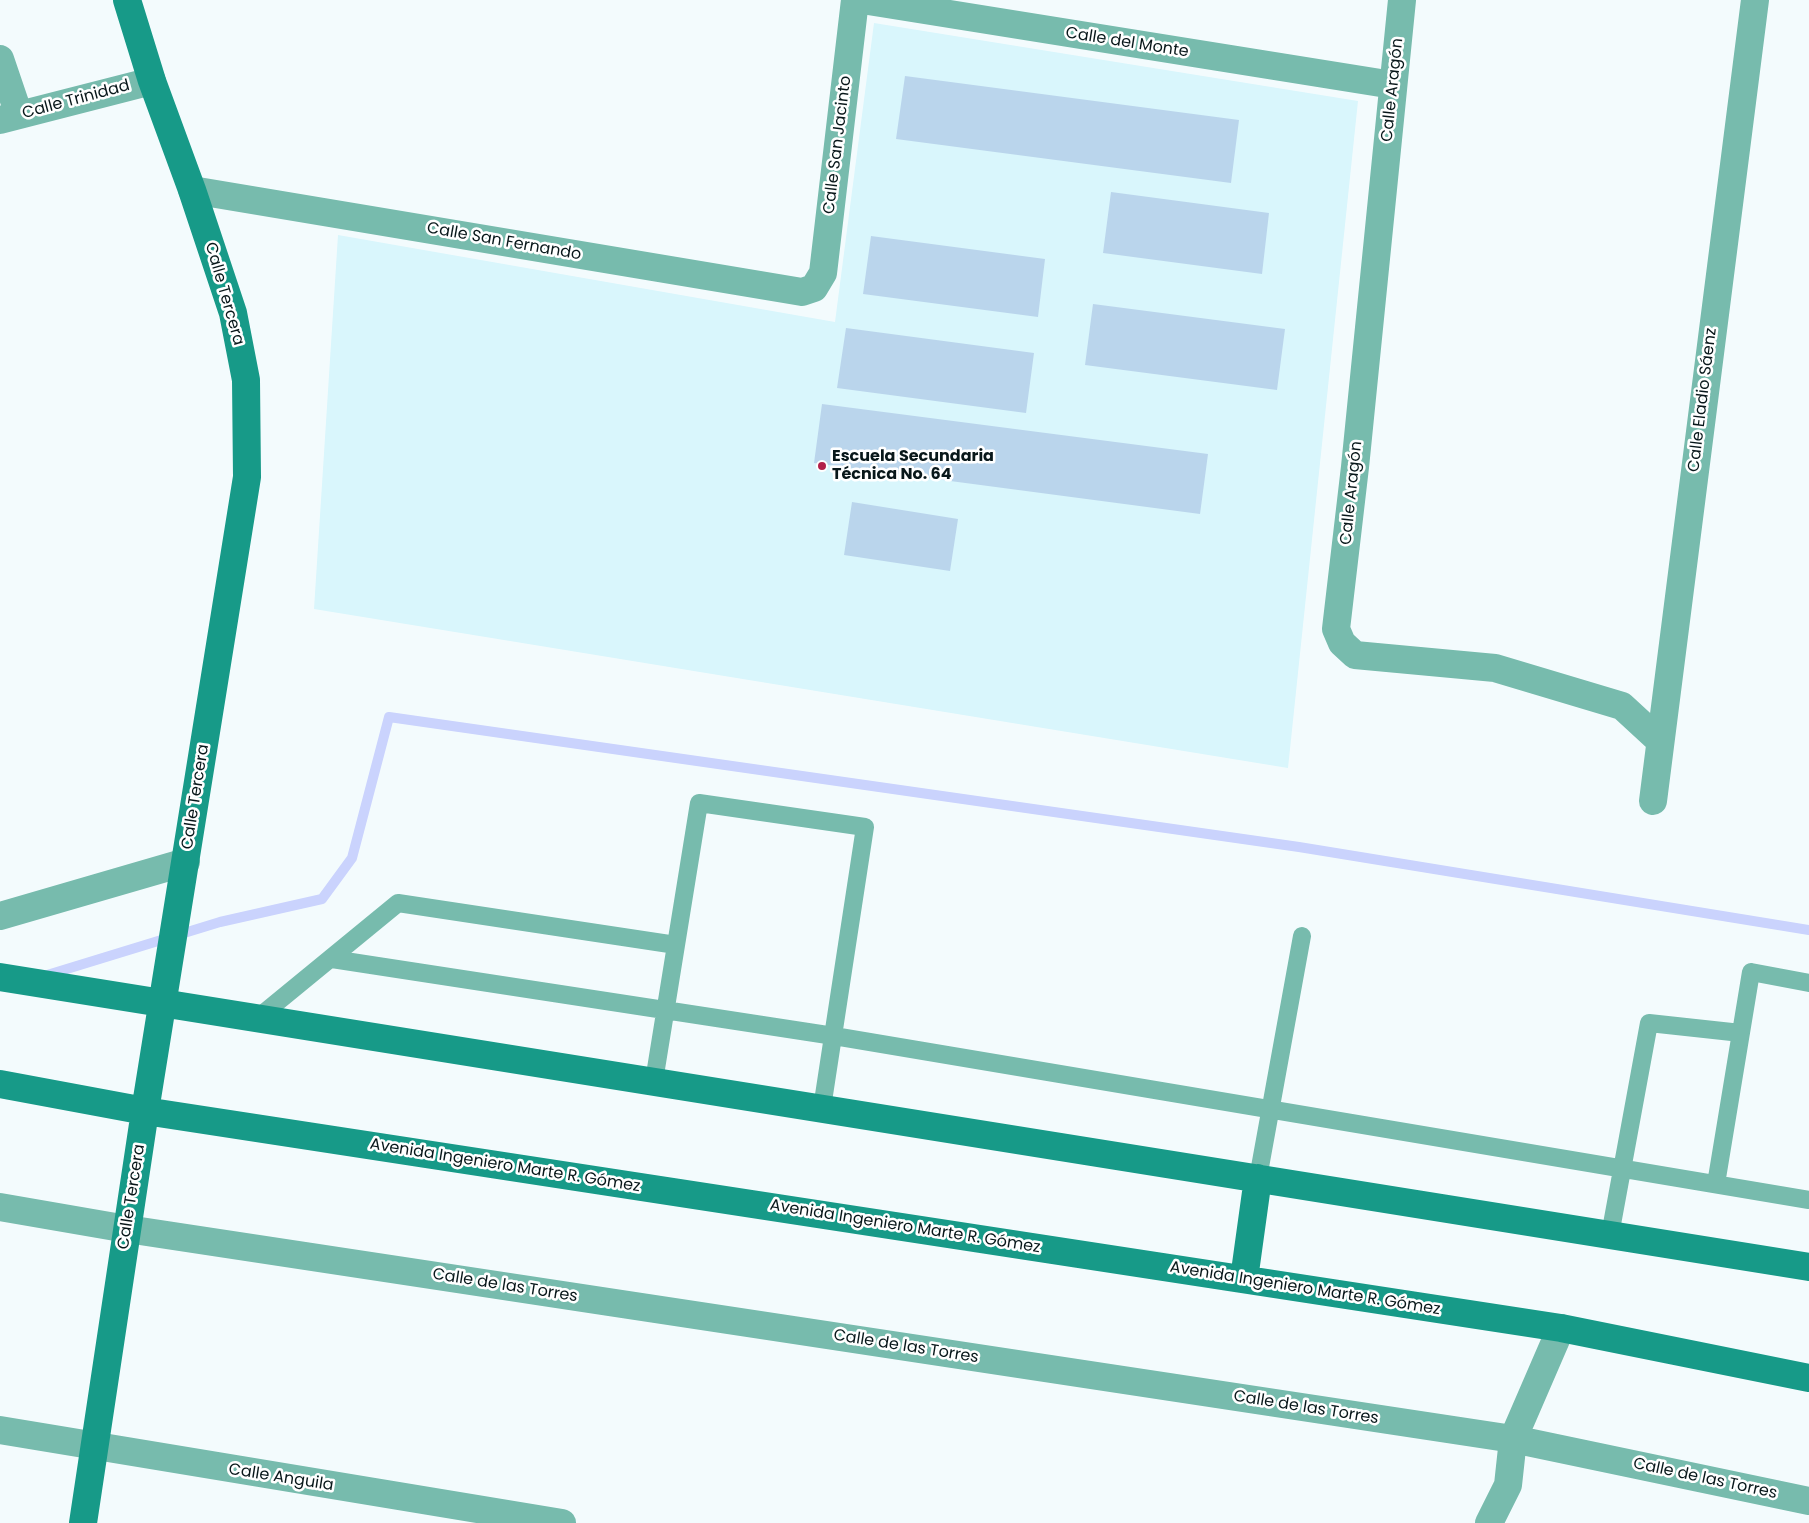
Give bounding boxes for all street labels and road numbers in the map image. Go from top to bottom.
street label: Calle del Monte [1064,24,1190,62]
street label: Calle Aragón [1378,37,1408,143]
street label: Calle San Jacinto [820,75,856,215]
street label: Calle Trinidad [20,76,132,124]
street label: Calle San Fernando [425,219,583,265]
street label: Calle Tercera [200,240,248,348]
street label: Calle Eladio Sáenz [1685,327,1721,473]
street label: Calle Aragón [1337,440,1367,546]
street label: Calle Tercera [178,743,214,851]
street label: Avenida Ingeniero Marte R. Gómez [368,1135,642,1197]
street label: Calle Tercera [114,1143,150,1251]
street label: Avenida Ingeniero Marte R. Gómez [768,1196,1042,1258]
street label: Avenida Ingeniero Marte R. Gómez [1168,1258,1442,1320]
street label: Calle de las Torres [431,1265,579,1307]
street label: Calle de las Torres [832,1326,980,1368]
street label: Calle de las Torres [1232,1387,1380,1429]
street label: Calle de las Torres [1631,1454,1779,1504]
street label: Calle Anguila [227,1460,335,1496]

